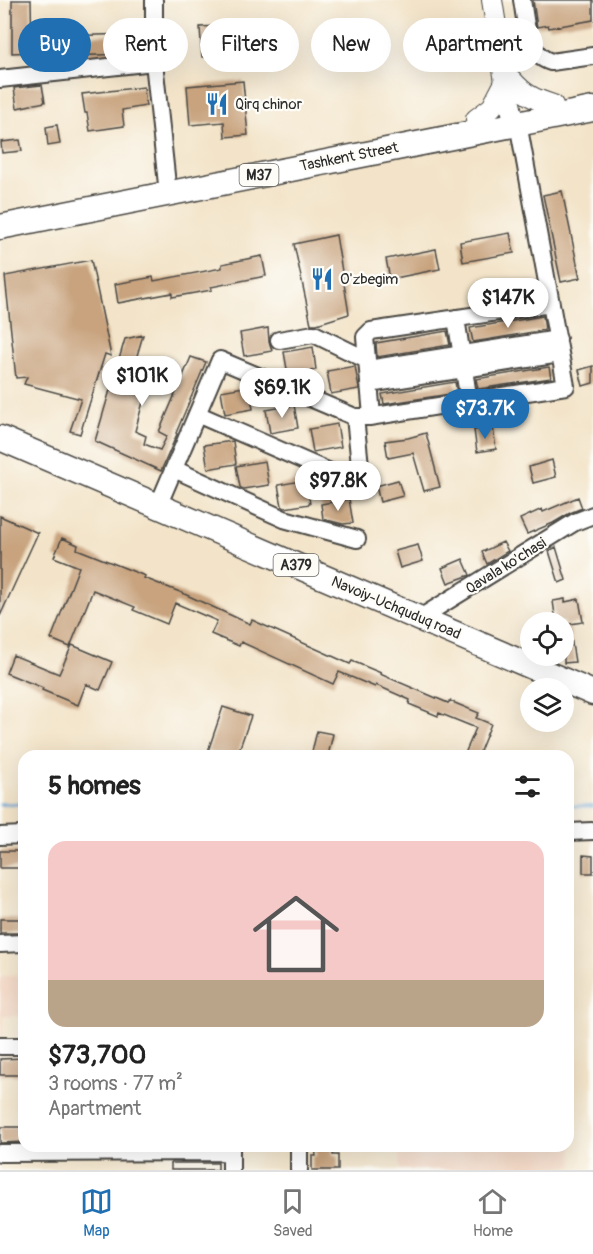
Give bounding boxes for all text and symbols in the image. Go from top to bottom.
chip: Buy [18,18,91,72]
chip: Rent [103,18,188,72]
chip: Filters [200,18,299,72]
chip: New [311,18,391,72]
chip: Apartment [403,18,543,72]
restaurant icon: Qirq chinor [204,91,230,117]
place label: Qirq chinor [235,95,303,114]
street label: Tashkent Street [298,138,401,176]
road number: M37 [240,164,278,186]
restaurant icon: O'zbegim [309,266,335,292]
place label: O'zbegim [340,270,398,289]
pin: $147K [466,278,550,329]
text: $147K [482,285,534,310]
pin: $101K [100,356,184,407]
text: $101K [116,363,168,388]
pin: $69.1K [233,368,331,419]
text: $69.1K [253,375,311,400]
pin: $73.7K [436,389,534,440]
text: $73.7K [455,396,515,421]
pin: $97.8K [289,461,387,512]
text: $97.8K [309,468,367,493]
street label: Qavala ko'chasi [462,533,550,598]
road number: A379 [274,554,318,576]
street label: Navoiy-Uchquduq road [328,572,464,644]
map controls [520,612,574,732]
button: locate [520,612,574,666]
button: layers [520,678,574,732]
text: 5 homes [48,770,141,802]
icon: filters [511,770,544,803]
icon: home [242,880,350,988]
text: $73,700 [48,1039,146,1071]
text: 3 rooms · 77 m² [48,1071,183,1096]
text: Apartment [48,1096,141,1121]
tab: Map [80,1185,113,1241]
tab: Saved [273,1185,313,1241]
tab: Home [473,1185,513,1241]

